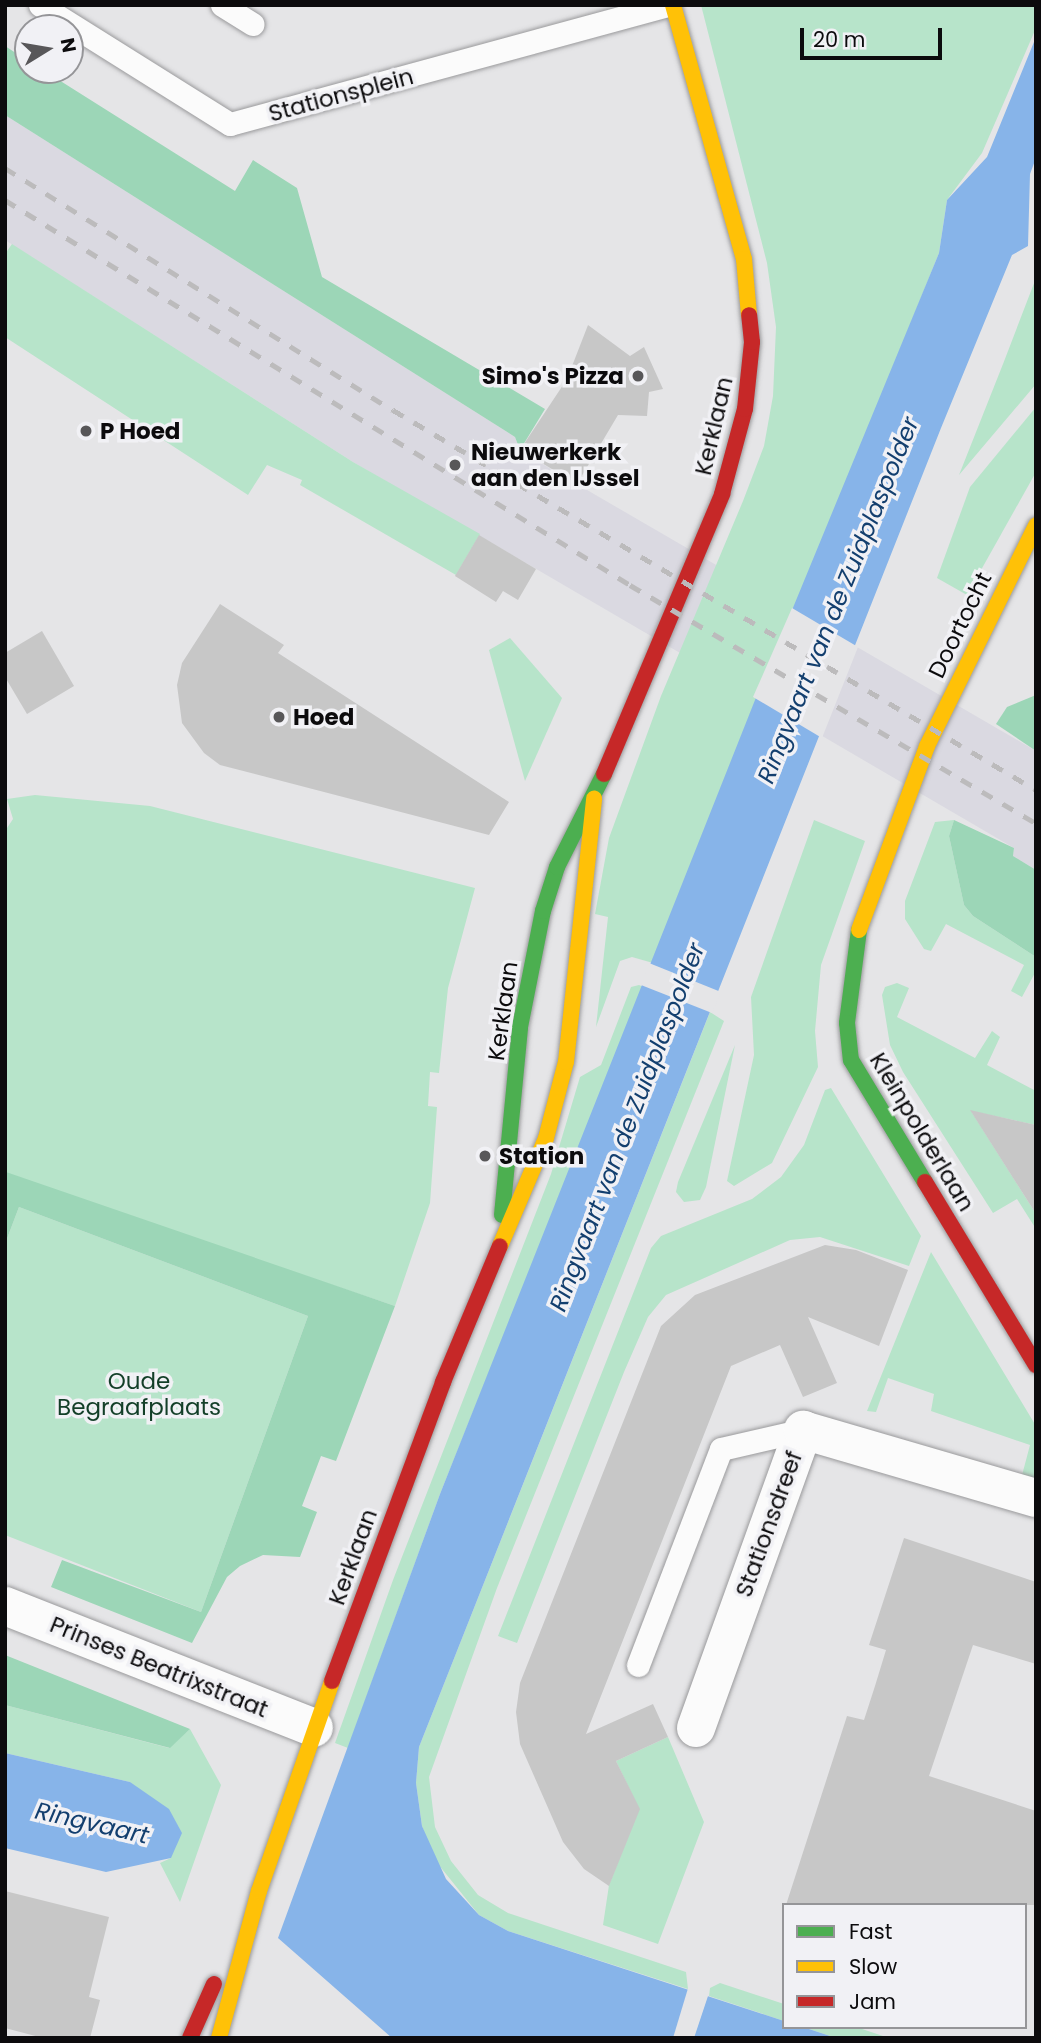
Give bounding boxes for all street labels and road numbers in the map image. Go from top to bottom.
street label: Stationsplein [266,62,416,128]
street label: Kerklaan [689,374,739,478]
street label: Doortocht [923,568,997,682]
street label: Kerklaan [482,960,524,1062]
street label: Kleinpolderlaan [864,1048,980,1216]
street label: Stationsdreef [730,1447,808,1601]
street label: Kerklaan [323,1505,383,1609]
street label: Prinses Beatrixstraat [46,1611,272,1723]

